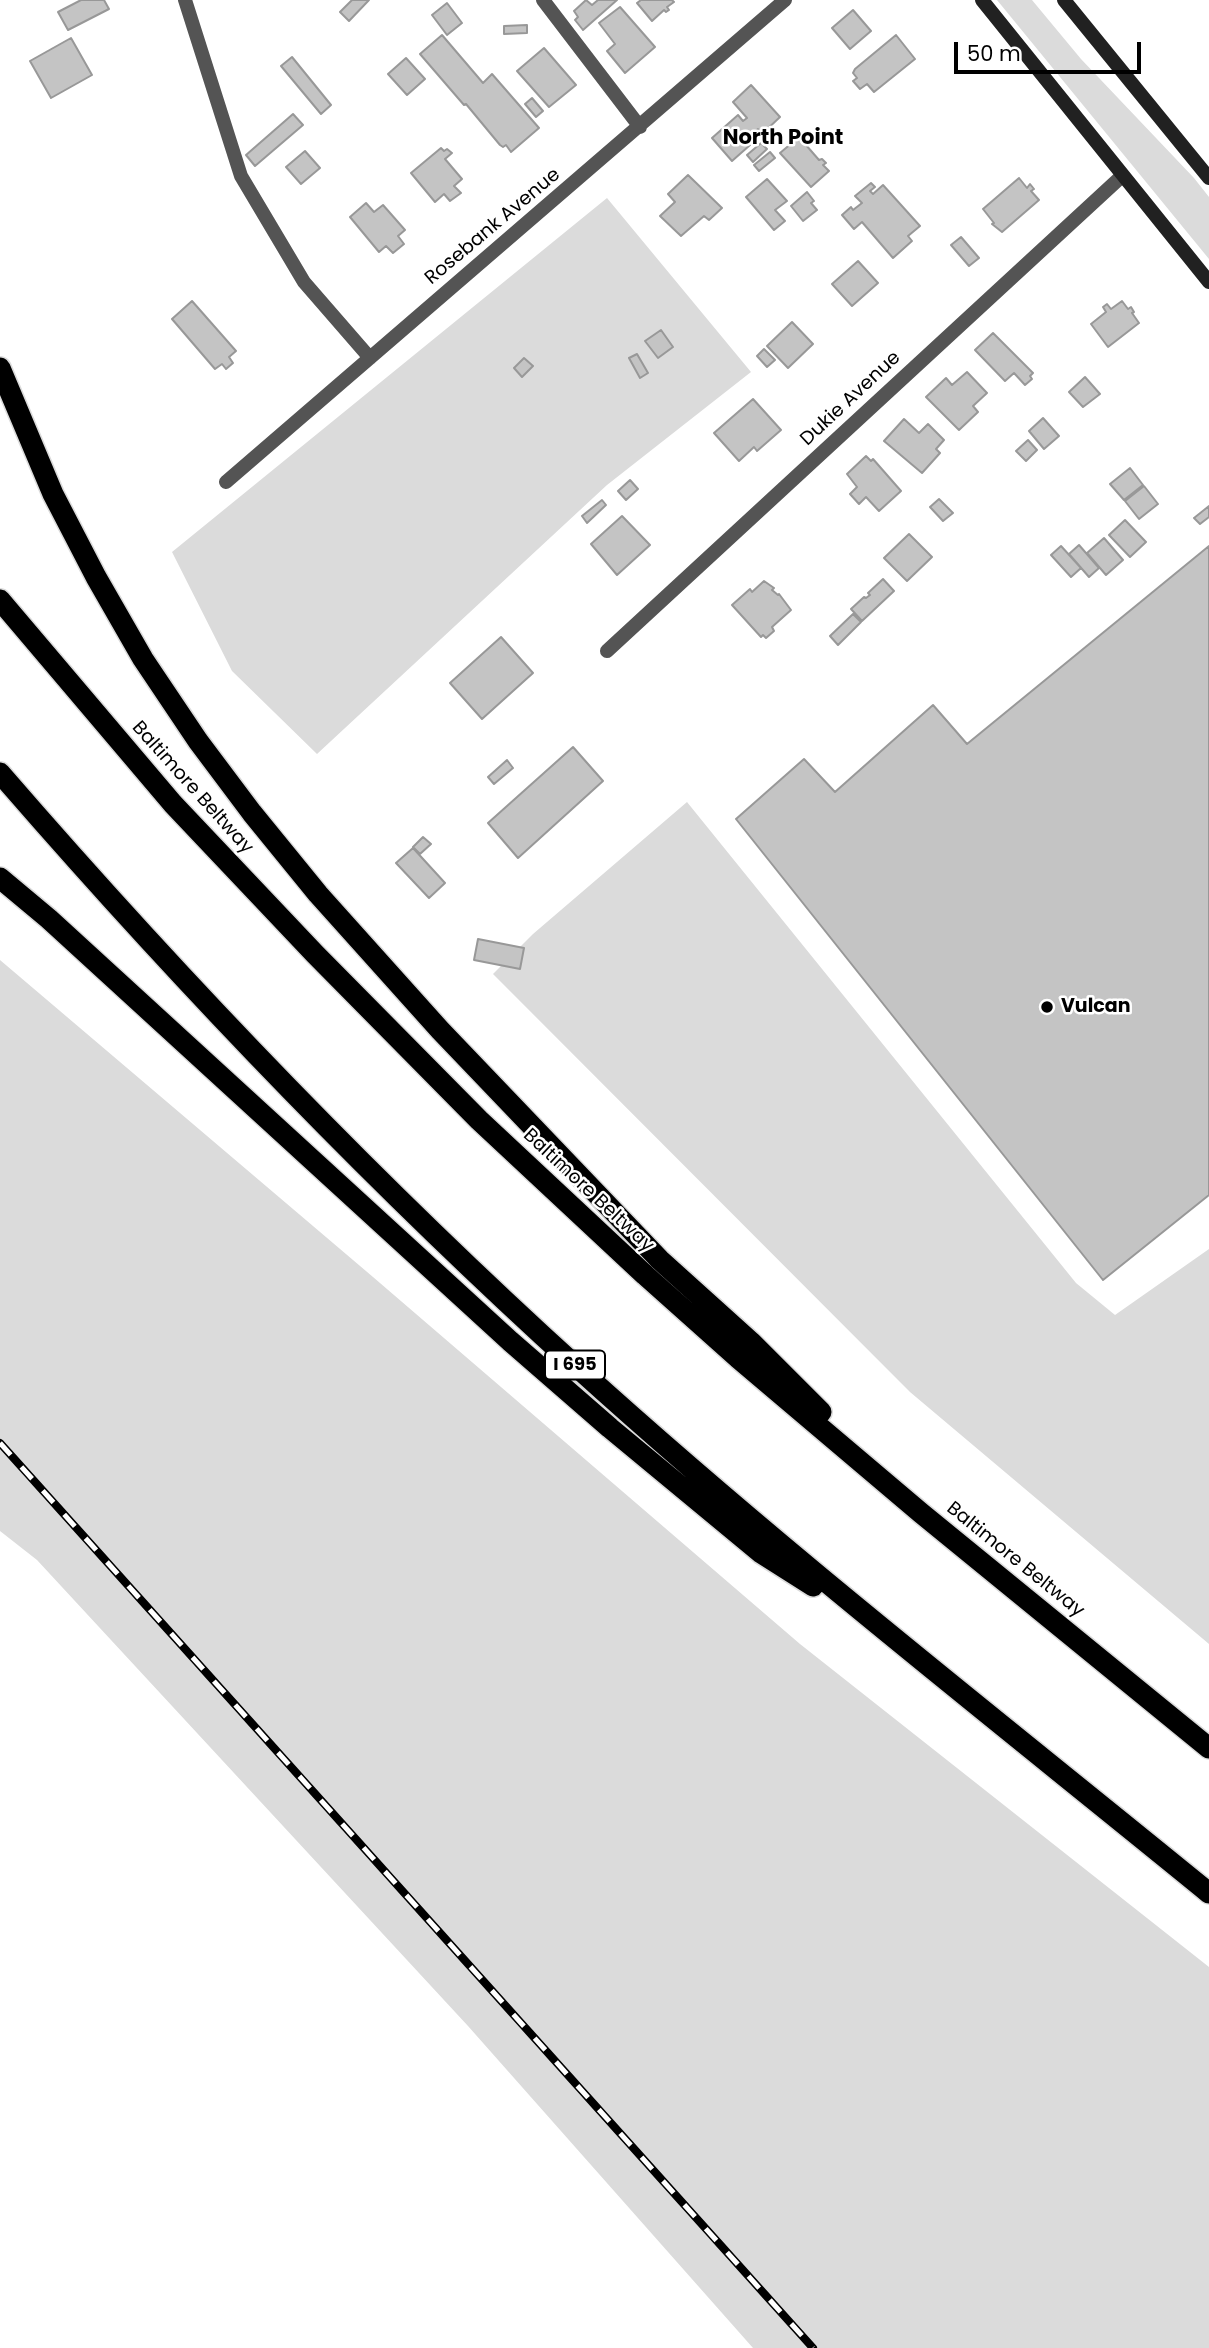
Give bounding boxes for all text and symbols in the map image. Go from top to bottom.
scale bar [957,28,1144,72]
text: 50 m [967,39,1021,68]
district label: North Point [723,126,843,152]
street label: Rosebank Avenue [421,164,565,290]
street label: Dukie Avenue [796,347,906,451]
street label: Baltimore Beltway [126,717,258,859]
place label: Vulcan [1061,996,1130,1018]
marker: Vulcan [1039,999,1055,1015]
street label: Baltimore Beltway [518,1125,658,1257]
road number: I 695 [545,1350,605,1380]
street label: Baltimore Beltway [942,1497,1088,1623]

